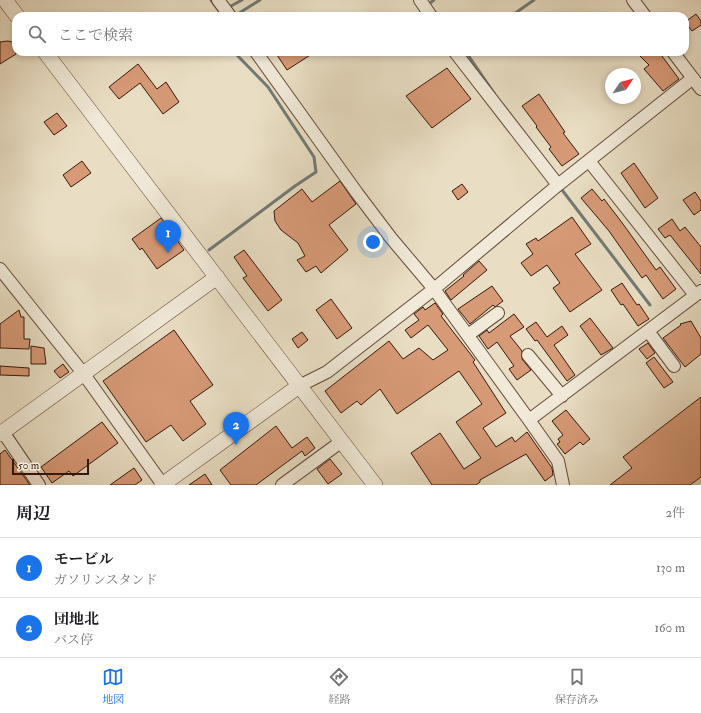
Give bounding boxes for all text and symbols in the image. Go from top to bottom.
search box [12,12,689,56]
icon: search [26,23,48,45]
text: ここで検索 [58,26,133,45]
north arrow [605,68,641,104]
pin: 1 [155,220,181,253]
your location [363,232,383,252]
pin: 2 [223,412,249,445]
scale bar [12,457,89,476]
text: 50 m [18,459,39,472]
text: 周辺 [16,503,50,524]
text: 2件 [665,505,685,521]
text: モービル [54,550,113,569]
text: 1 [27,560,31,576]
text: 130 m [656,560,685,576]
text: ガソリンスタンド [54,572,158,588]
text: 団地北 [54,610,99,629]
text: 2 [26,620,32,636]
text: 160 m [654,620,685,636]
text: バス停 [54,632,93,648]
tab: 地図 [102,666,124,706]
tab: 経路 [328,666,350,706]
tab: 保存済み [555,666,599,706]

